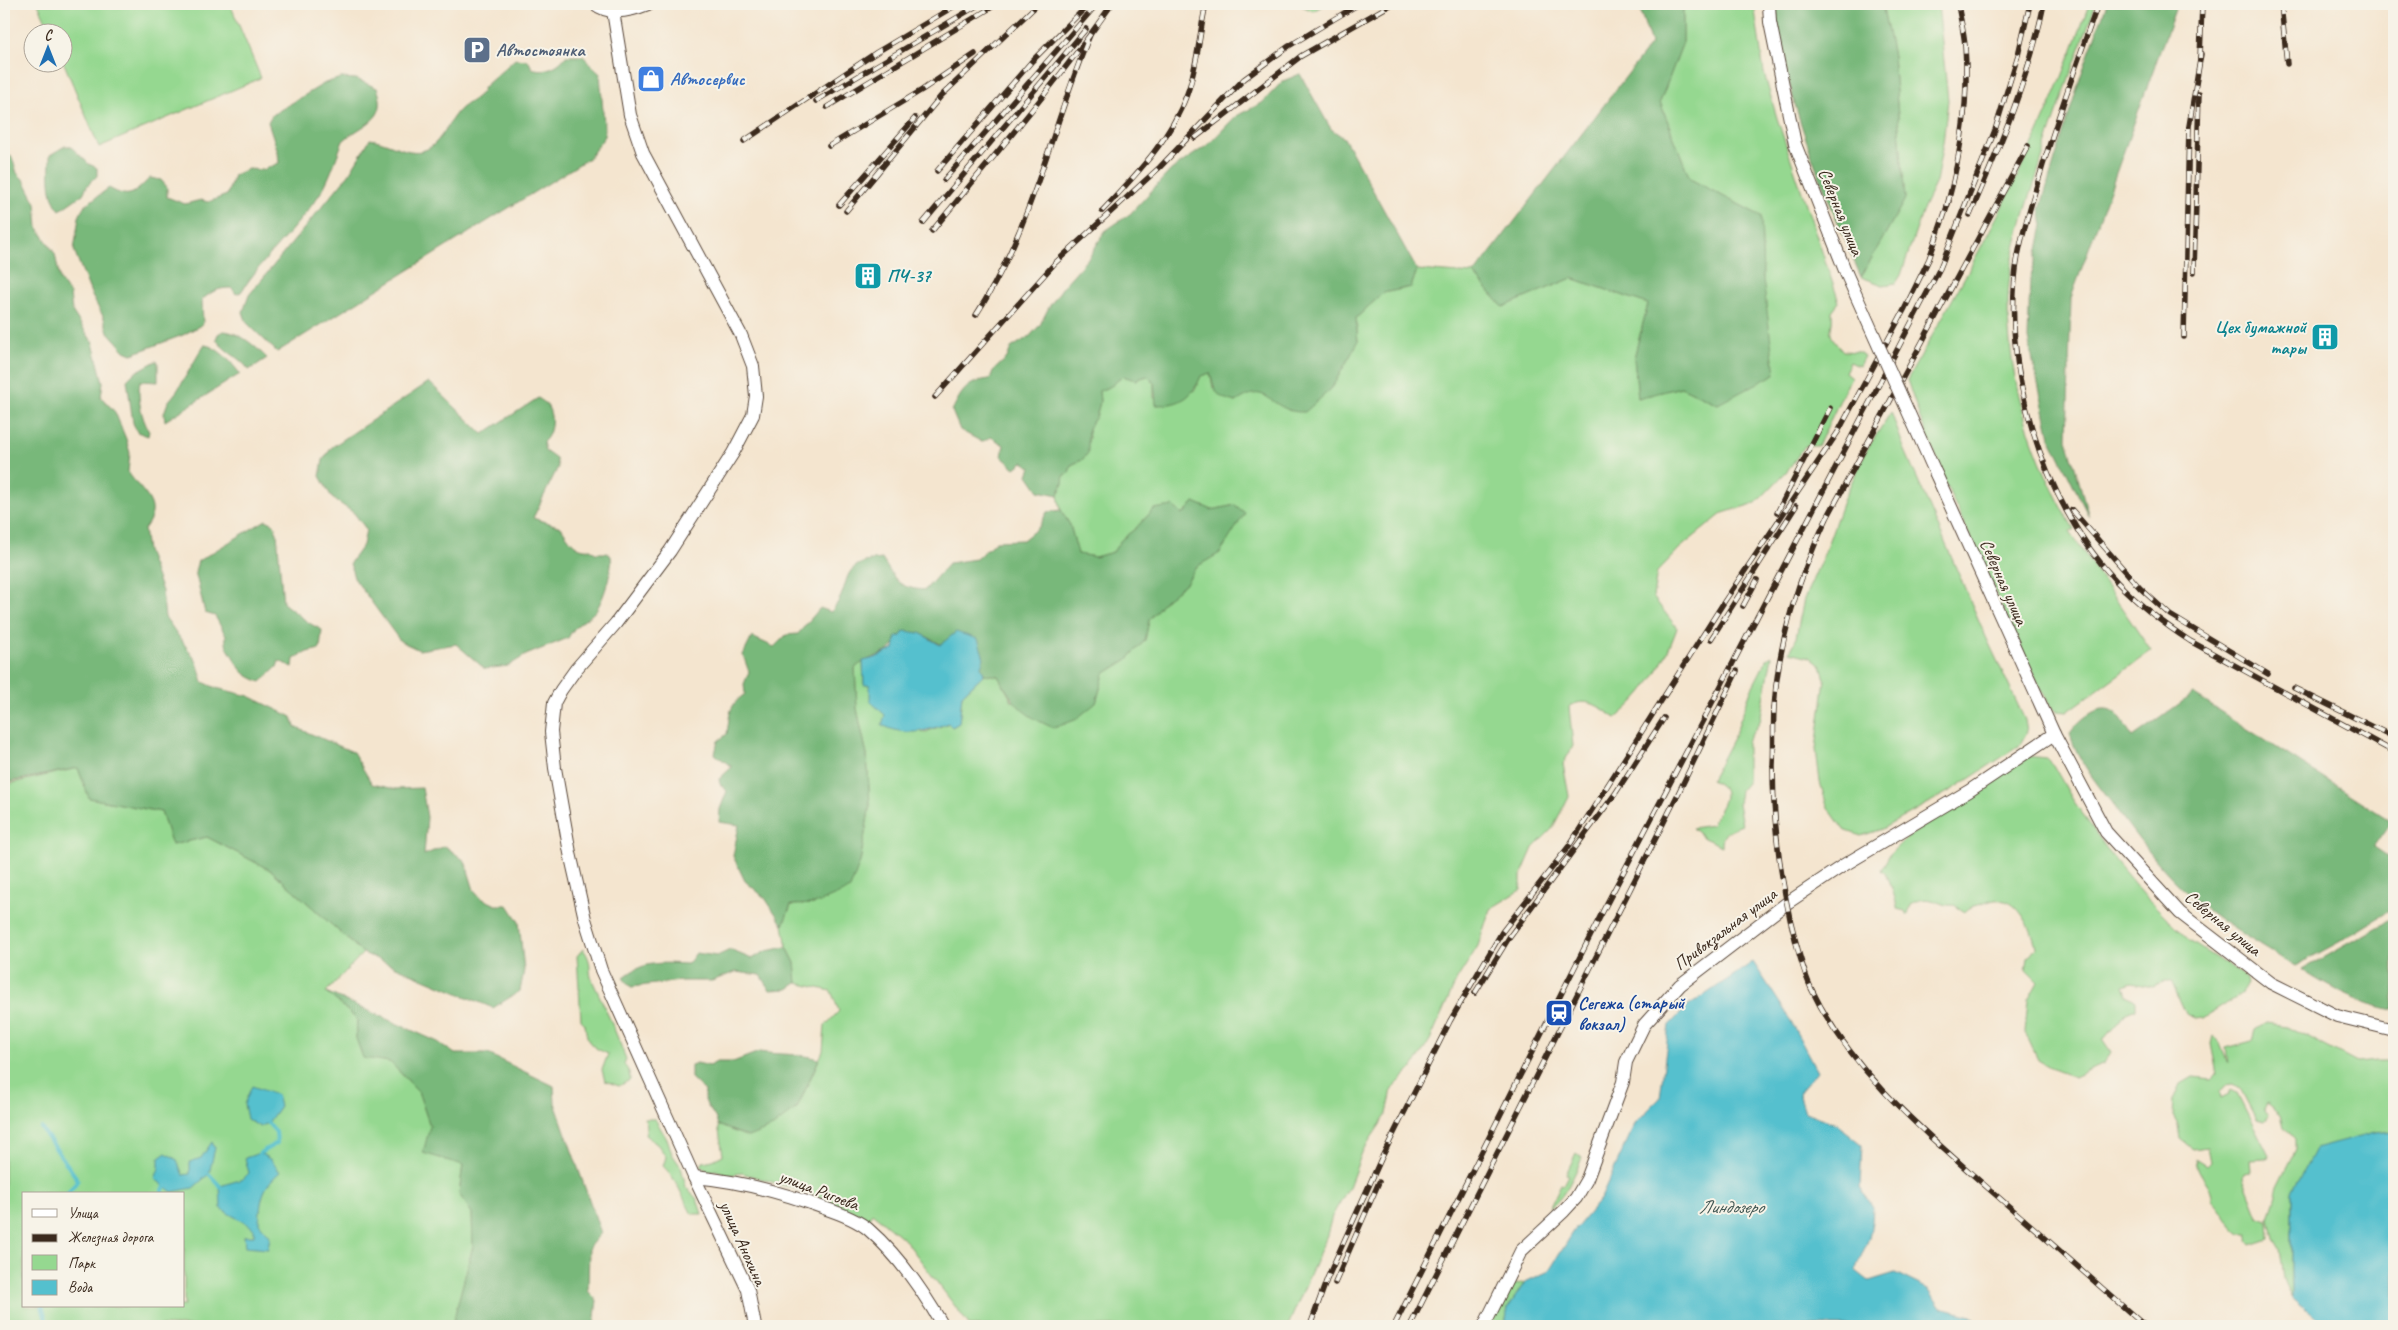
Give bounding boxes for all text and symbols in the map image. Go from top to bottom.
north arrow [22,22,72,72]
text: С [45,27,54,44]
parking icon: Автостоянка [462,35,492,65]
place label: Автостоянка [496,39,587,61]
shop icon: Автосервис [636,64,666,94]
place label: Автосервис [670,68,745,90]
street label: Северная улица [1814,165,1869,260]
building icon: ПЧ-37 [853,261,883,291]
place label: ПЧ-37 [887,265,933,287]
place label: Цех бумажной тары [2215,316,2308,359]
building icon: Цех бумажной тары [2310,322,2340,352]
street label: Северная улица [1975,536,2033,630]
street label: Привокзальная улица [1669,882,1783,976]
street label: Северная улица [2180,886,2267,961]
place label: Сегежа (старый вокзал) [1578,992,1686,1035]
station icon: Сегежа (старый вокзал) [1544,998,1574,1028]
street label: улица Ригоева [775,1164,863,1216]
legend [22,1192,185,1308]
water label: Линдозеро [1699,1195,1766,1219]
street label: улица Анохина [714,1196,772,1290]
text: Улица [68,1204,99,1223]
text: Железная дорога [68,1228,155,1247]
text: Парк [68,1254,96,1273]
text: Вода [68,1278,93,1297]

